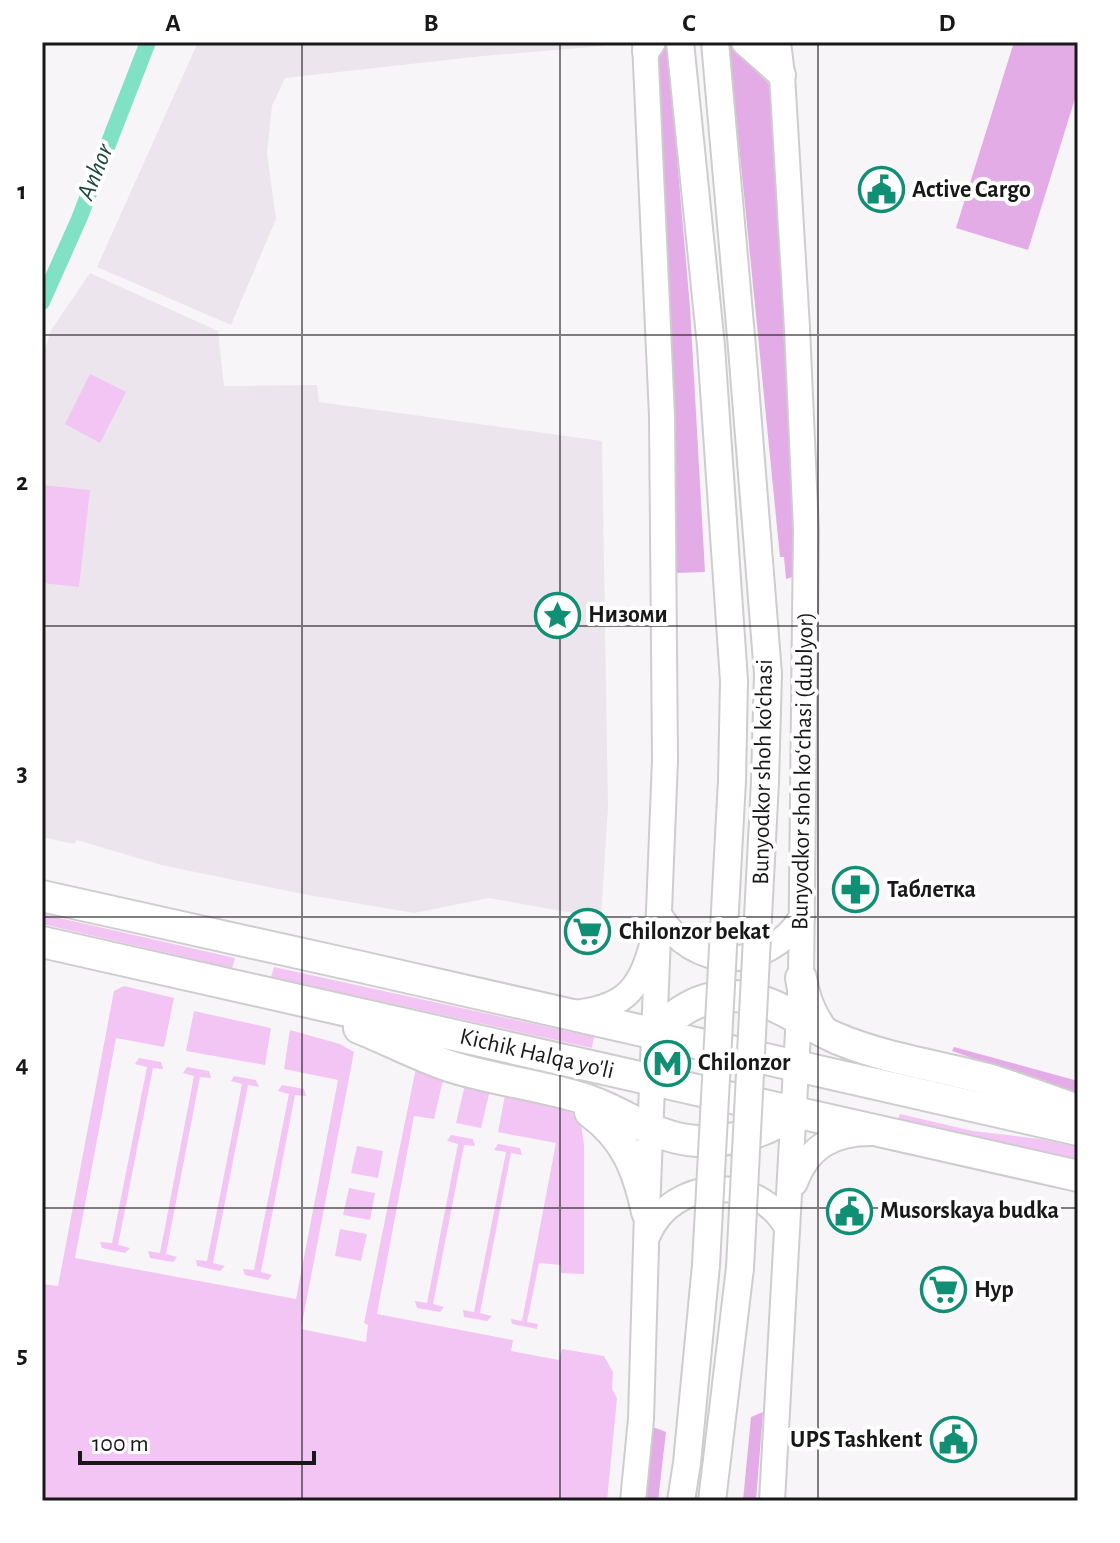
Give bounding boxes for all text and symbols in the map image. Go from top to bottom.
text: A [165,10,181,36]
text: B [423,10,439,36]
text: C [682,10,696,36]
text: D [938,10,956,36]
water label: Anhor [72,139,118,205]
public building icon: Active Cargo [857,166,905,214]
text: 1 [17,178,27,204]
place label: Active Cargo [912,178,1031,202]
text: 2 [16,469,28,495]
place icon: Низоми [533,591,581,639]
place label: Низоми [588,603,668,627]
street label: Bunyodkor shoh koʻchasi (dublyor) [788,612,818,930]
street label: Bunyodkor shoh ko'chasi [749,659,777,885]
text: 3 [16,760,28,786]
pharmacy icon: Таблетка [832,866,880,914]
place label: Таблетка [887,878,976,902]
supermarket icon: Chilonzor bekat [564,908,612,956]
place label: Chilonzor bekat [619,920,770,944]
street label: Kichik Halqa yo'li [457,1025,617,1083]
metro station icon: Chilonzor [643,1039,691,1087]
text: 4 [15,1051,29,1077]
place label: Chilonzor [698,1051,791,1075]
public building icon: Musorskaya budka [825,1187,873,1235]
place label: Musorskaya budka [880,1199,1059,1223]
supermarket icon: Нур [919,1266,967,1314]
place label: Нур [974,1278,1014,1302]
text: 5 [16,1342,28,1368]
scale bar [80,1415,314,1465]
public building icon: UPS Tashkent [929,1416,977,1464]
place label: UPS Tashkent [790,1428,922,1452]
text: 100 m [92,1432,149,1456]

